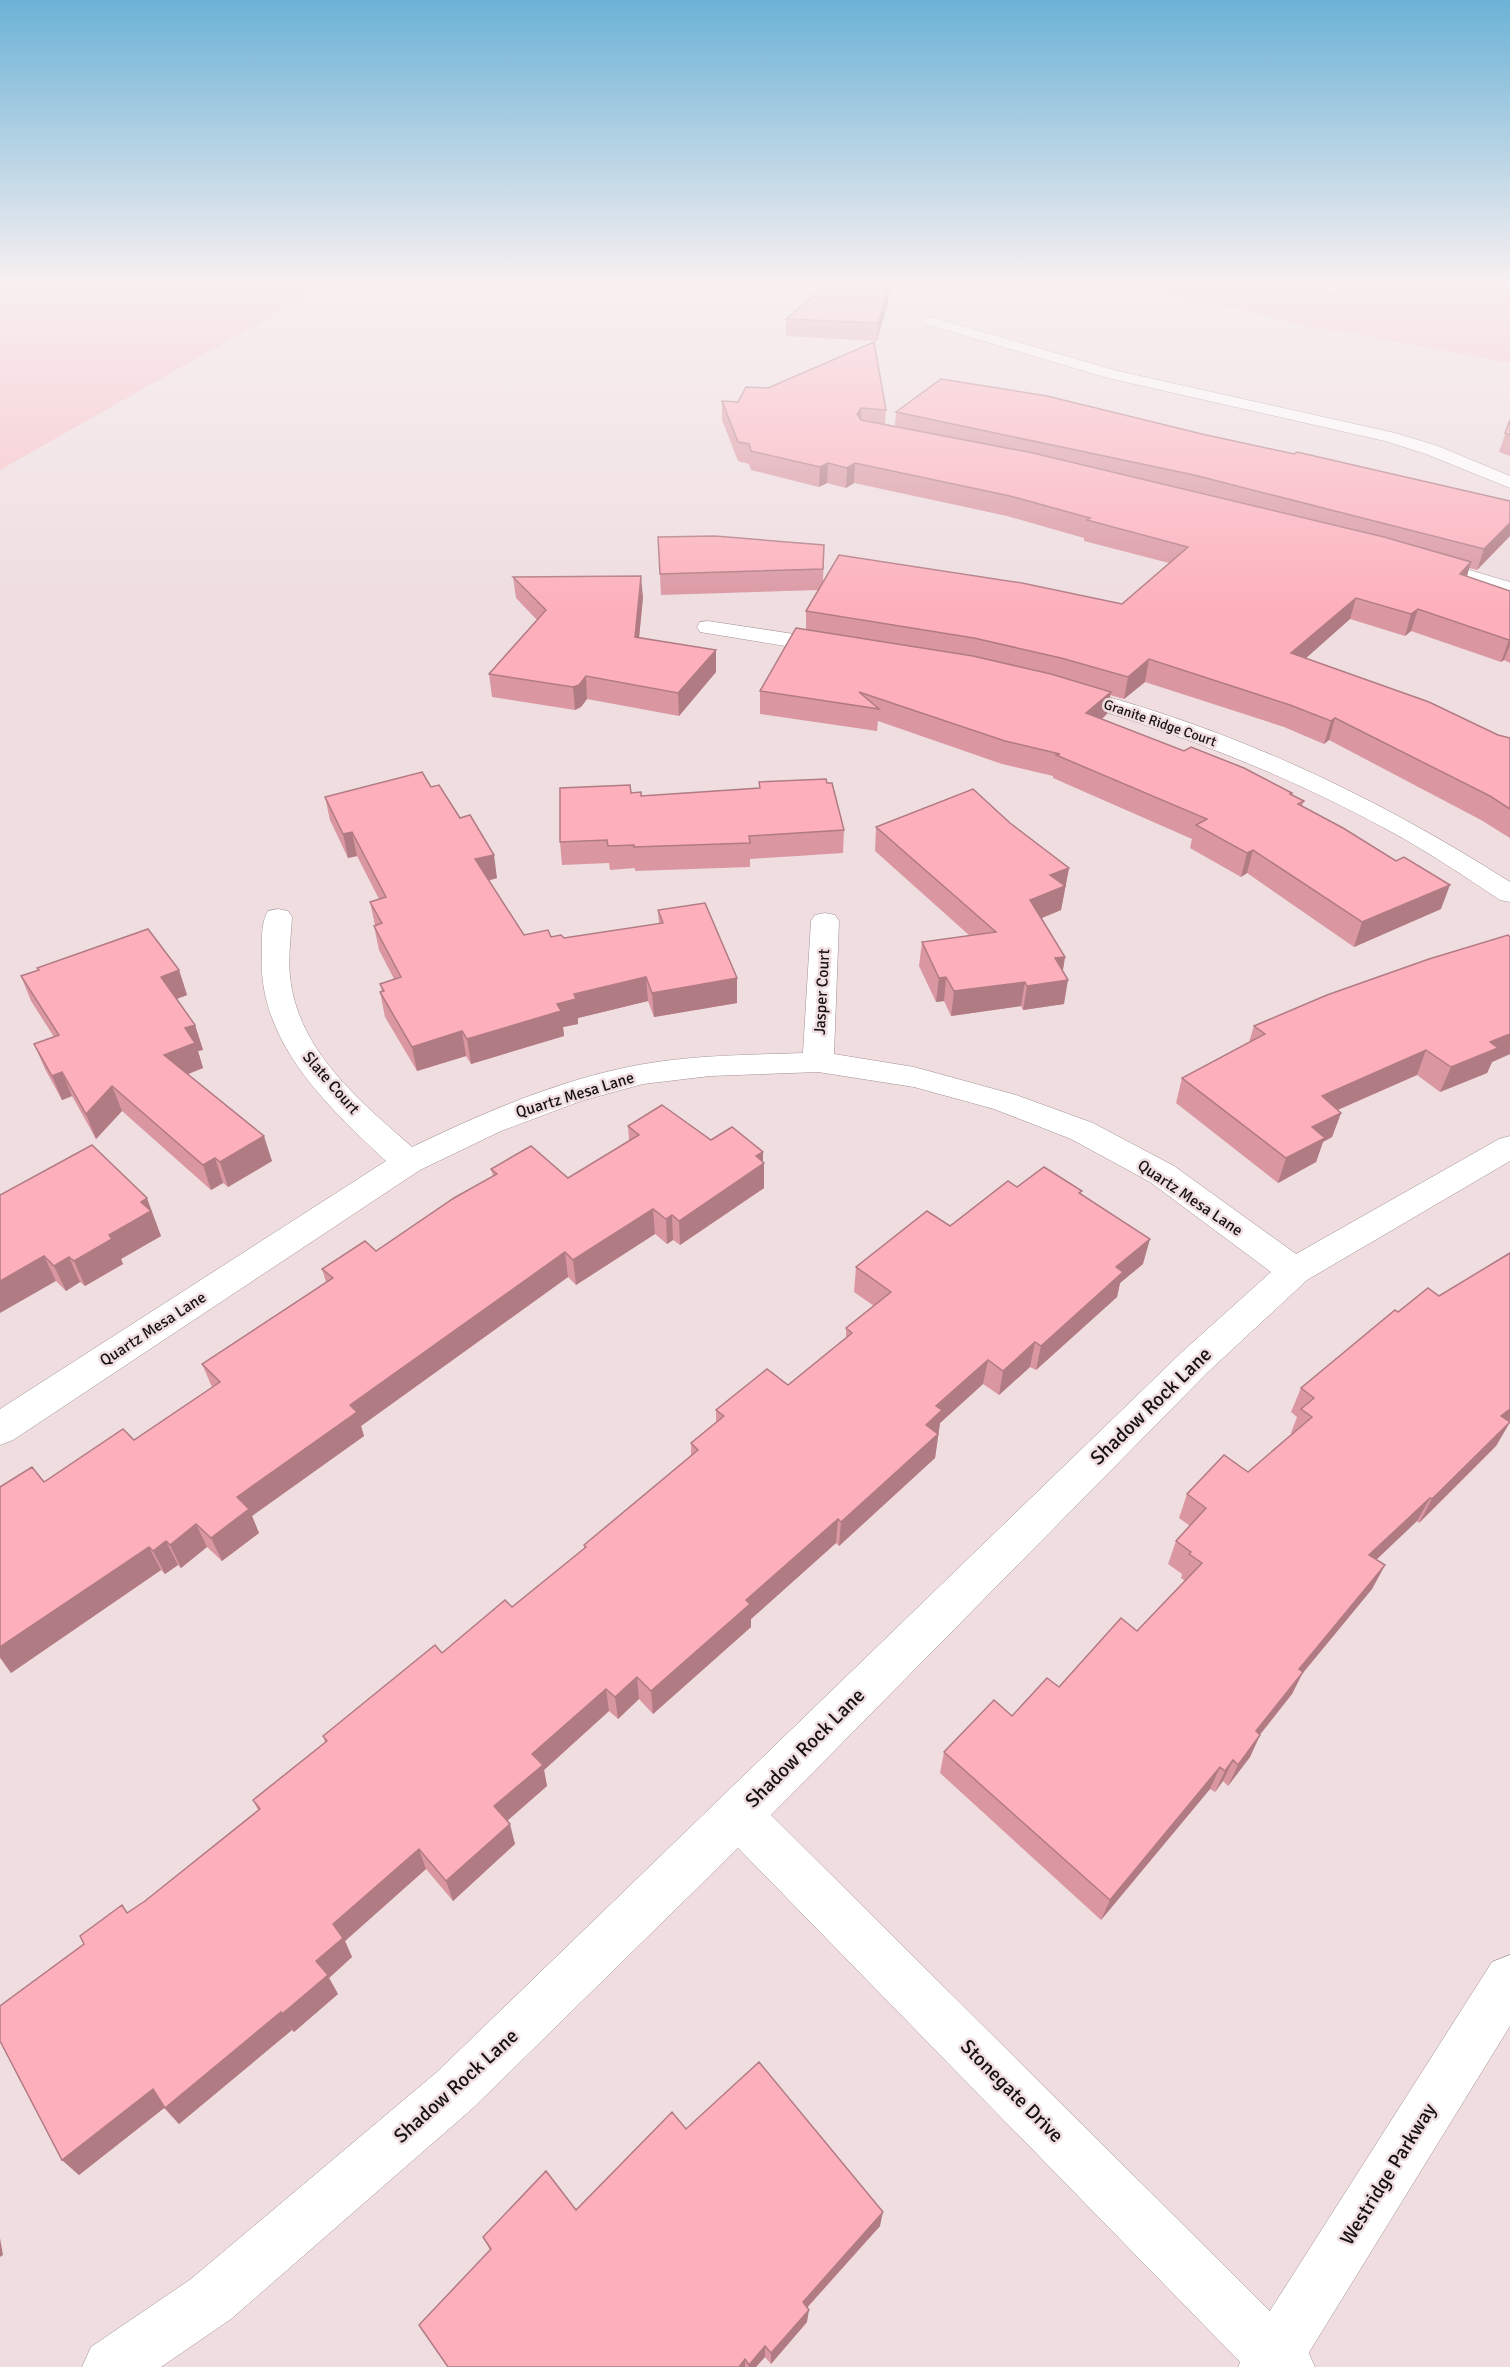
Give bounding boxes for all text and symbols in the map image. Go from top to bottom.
street label: Granite Ridge Court [1101,696,1219,750]
street label: Jasper Court [810,948,834,1036]
street label: Slate Court [298,1047,364,1119]
street label: Quartz Mesa Lane [513,1068,637,1122]
street label: Quartz Mesa Lane [1134,1155,1246,1241]
street label: Quartz Mesa Lane [96,1287,210,1371]
street label: Shadow Rock Lane [1085,1342,1217,1470]
street label: Shadow Rock Lane [740,1683,870,1813]
street label: Shadow Rock Lane [389,2024,523,2148]
street label: Stonegate Drive [955,2034,1069,2148]
street label: Westridge Parkway [1334,2098,1442,2250]

